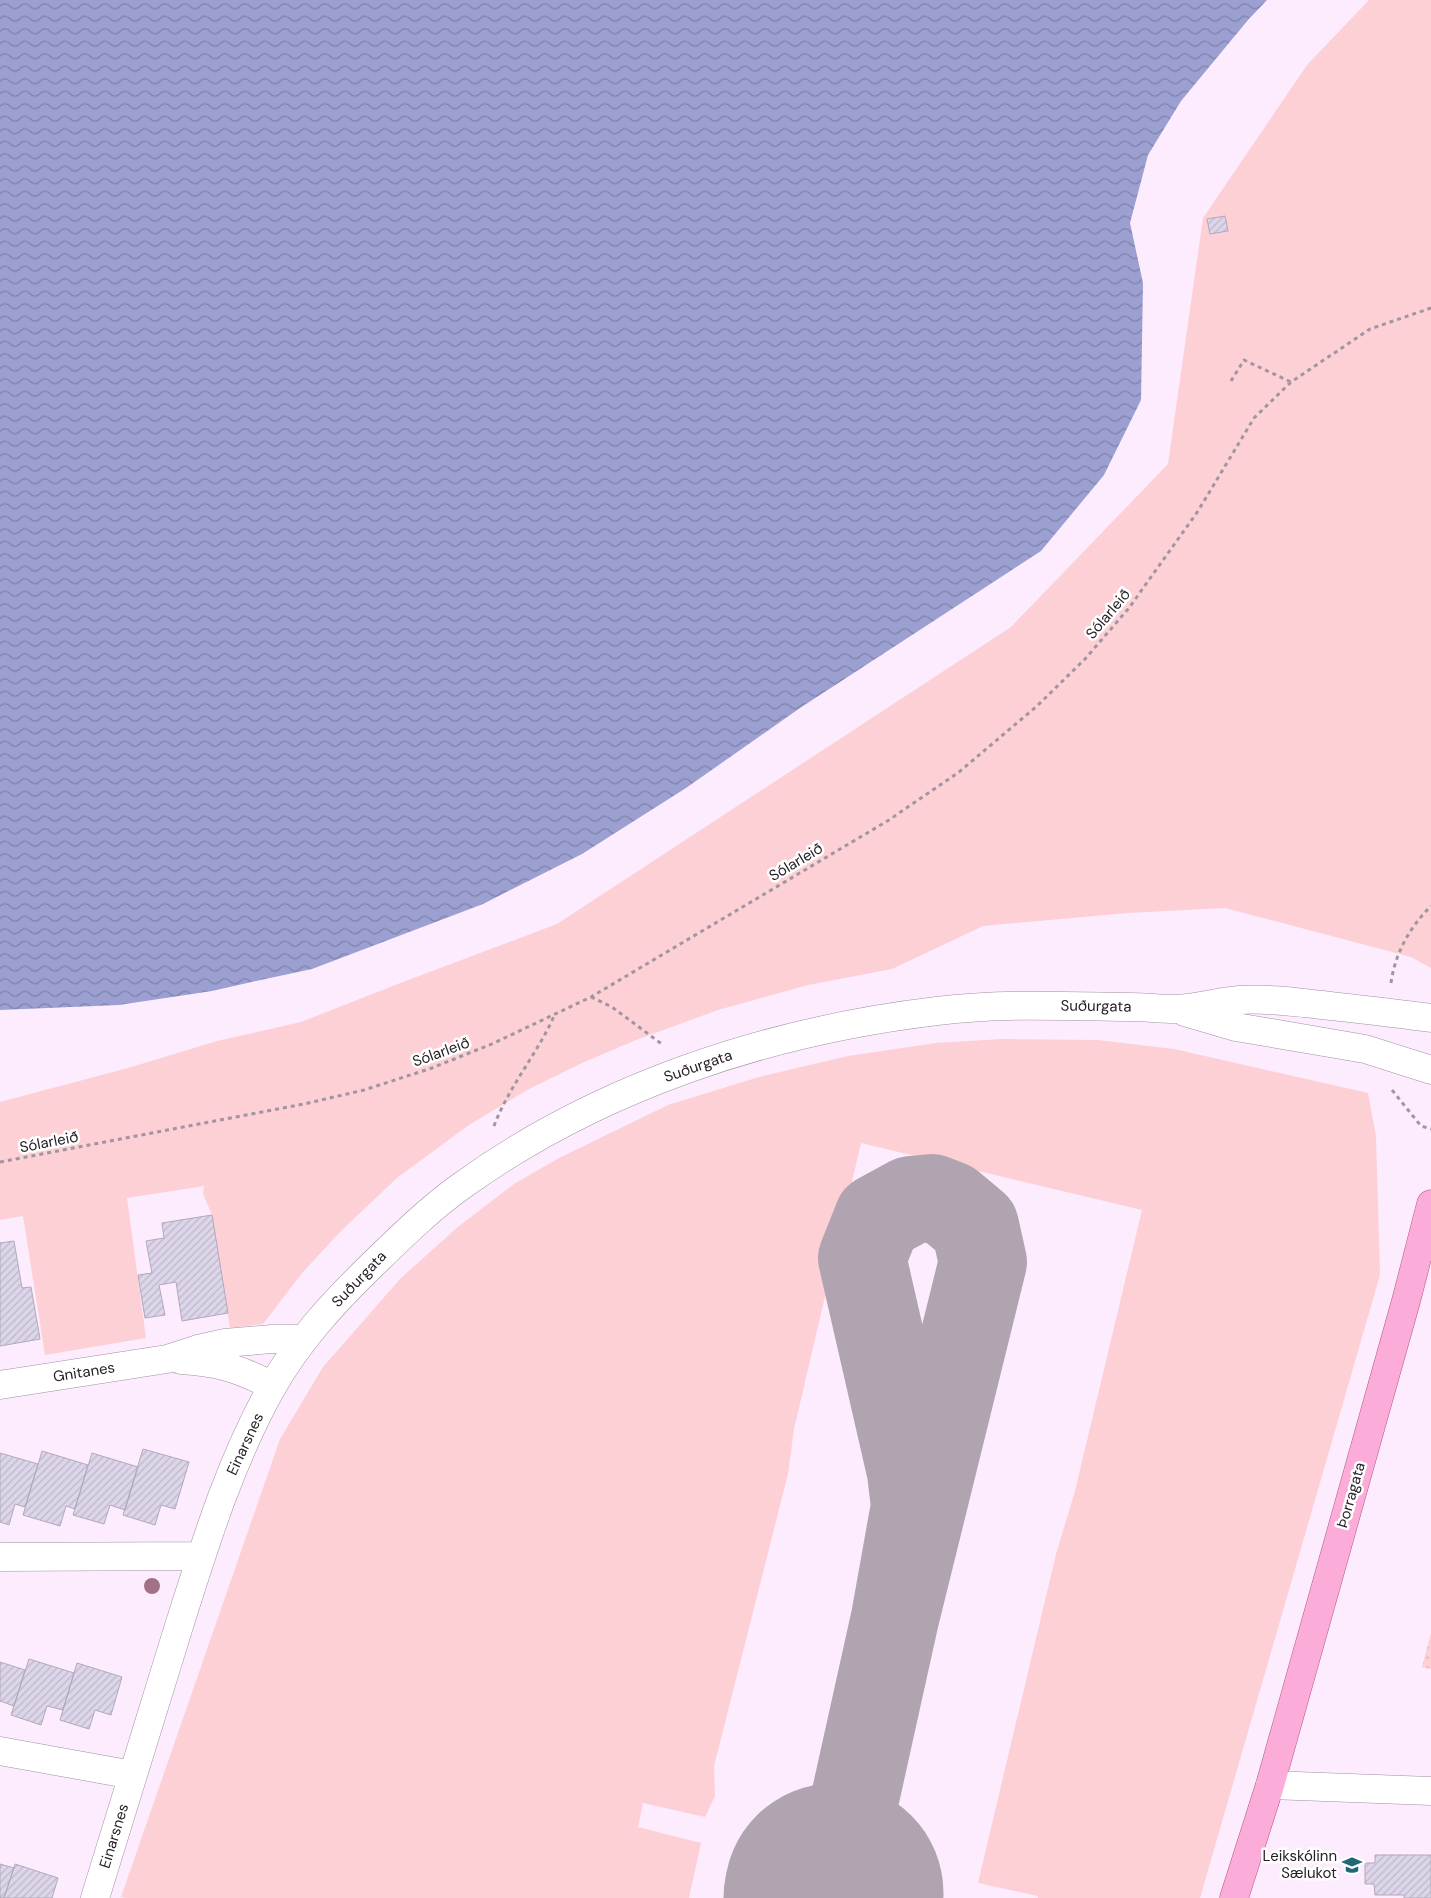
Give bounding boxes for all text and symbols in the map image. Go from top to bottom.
street label: Sólarleið [1081,585,1135,643]
street label: Sólarleið [765,838,827,886]
street label: Suðurgata [1060,995,1132,1017]
street label: Sólarleið [410,1032,472,1072]
street label: Suðurgata [661,1045,735,1087]
street label: Sólarleið [18,1127,80,1157]
street label: Suðurgata [327,1247,391,1311]
street label: Gnitanes [52,1357,116,1387]
street label: Einarsnes [222,1410,268,1478]
street label: Þorragata [1332,1460,1370,1530]
street label: Einarsnes [95,1801,133,1871]
place label: Leikskólinn Sælukot [1263,1846,1337,1883]
school or university icon: Leikskólinn Sælukot [1341,1854,1363,1876]

